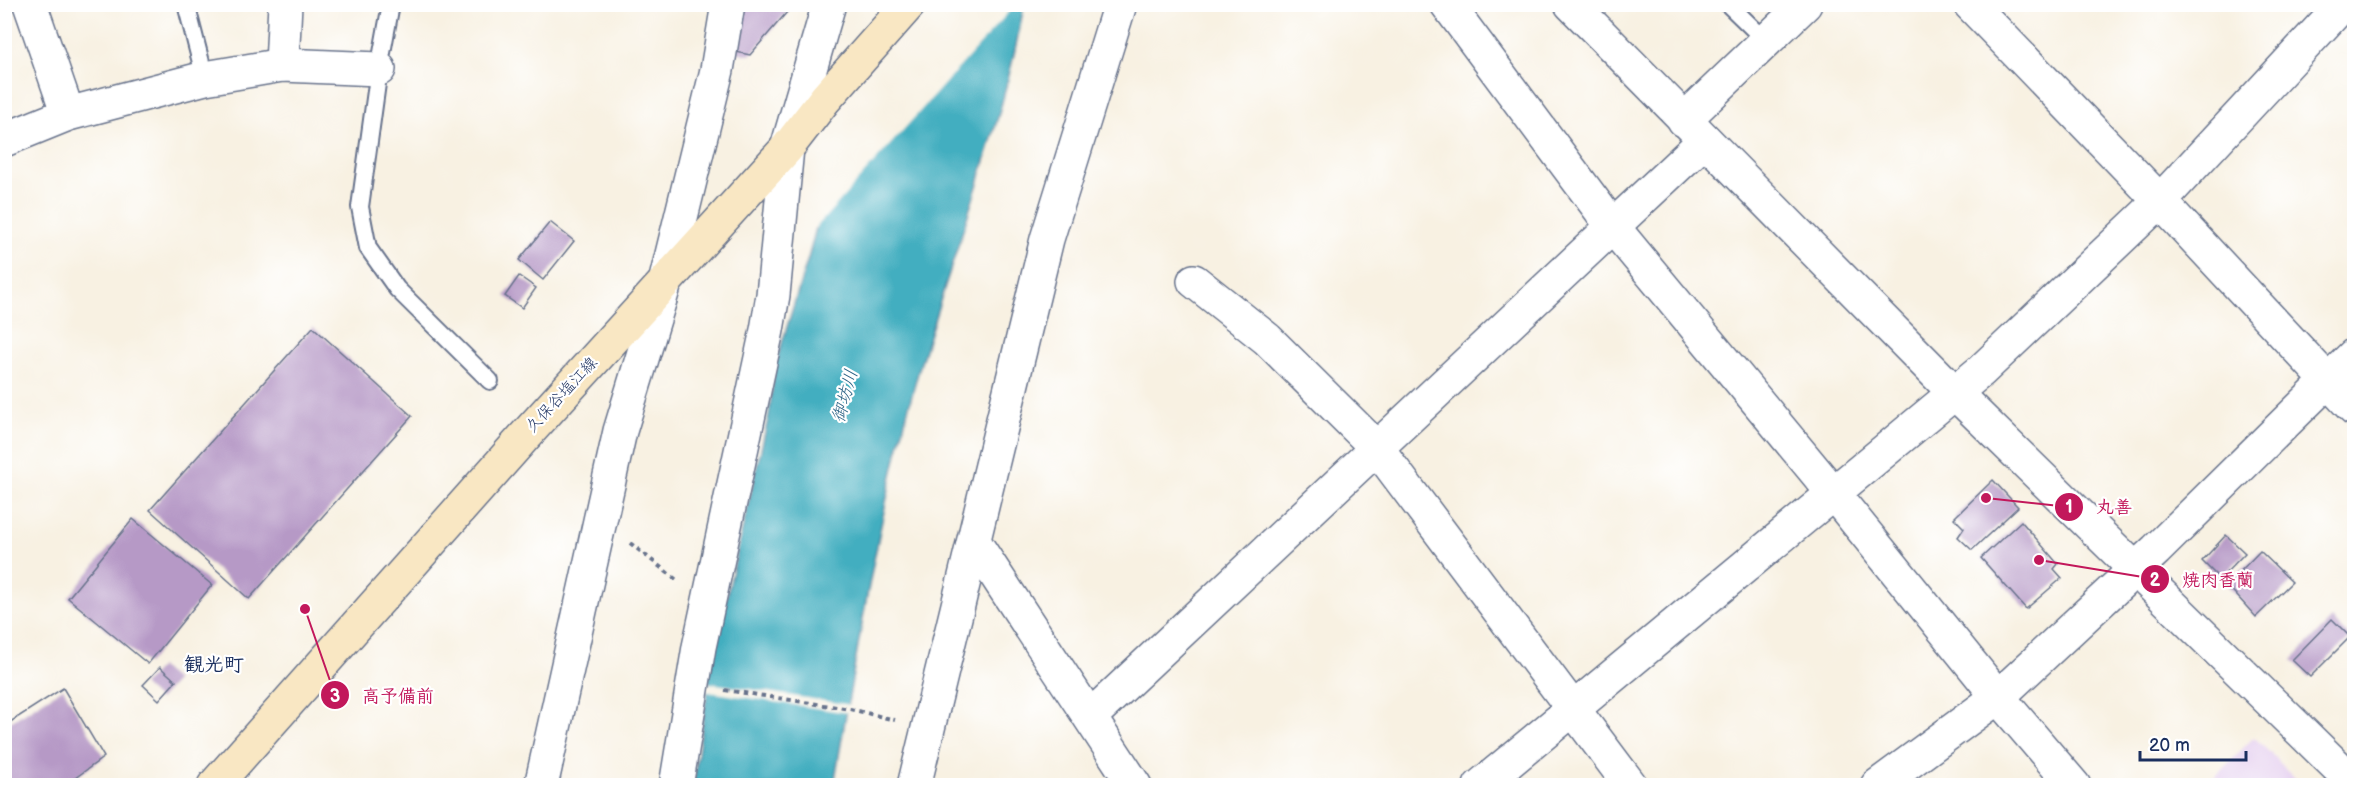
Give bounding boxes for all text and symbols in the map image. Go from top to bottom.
street label: 久保谷塩江線 [522,353,602,437]
water label: 御坊川 [828,367,862,425]
callout: 丸善 [2054,489,2144,525]
text: 1 [2065,497,2073,518]
text: 丸善 [2096,497,2132,518]
callout: 焼肉香蘭 [2140,561,2266,597]
text: 2 [2150,570,2161,591]
text: 焼肉香蘭 [2182,570,2254,591]
district label: 観光町 [184,653,244,677]
callout: 高予備前 [320,677,446,713]
text: 3 [330,686,340,707]
text: 高予備前 [362,686,434,707]
scale bar [2140,724,2246,762]
text: 20 m [2149,735,2190,756]

